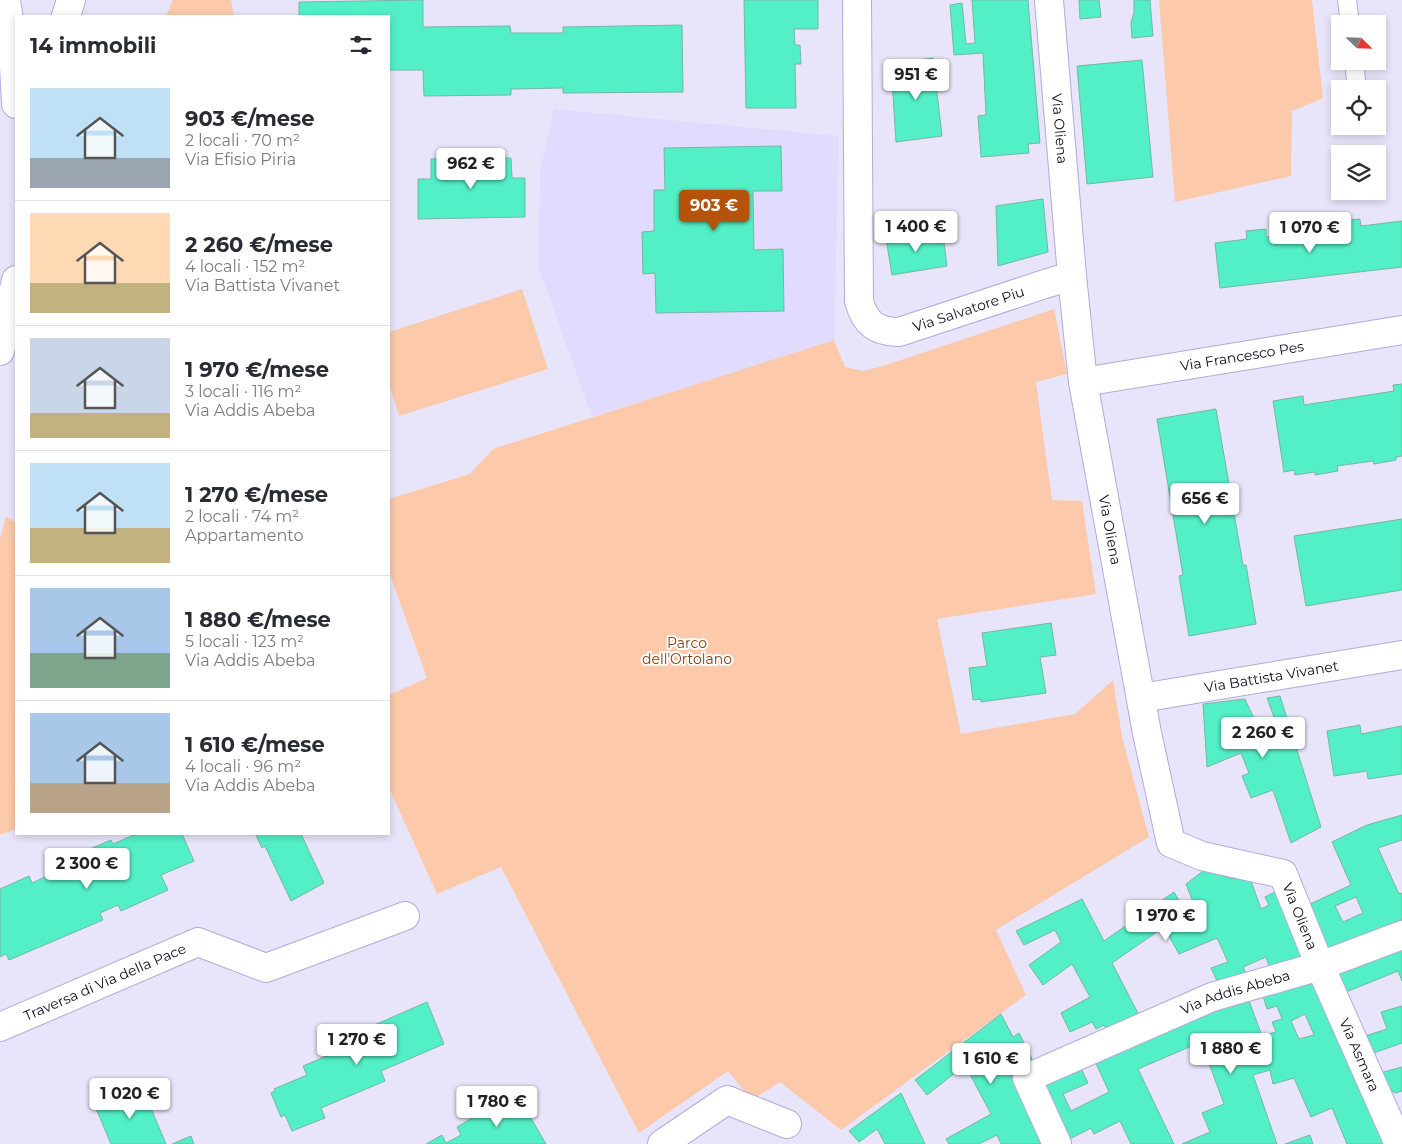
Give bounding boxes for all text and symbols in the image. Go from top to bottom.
north arrow [1331,15,1386,70]
map controls [1331,15,1386,200]
icon: filters [347,31,375,59]
text: 14 immobili [30,33,156,58]
pin: 951 € [881,58,951,101]
text: 951 € [894,65,938,84]
button: locate [1331,80,1386,135]
street label: Via Oliena [1048,93,1072,165]
text: 903 €/mese [185,106,315,131]
icon: home [70,108,130,168]
text: 2 locali · 70 m² [185,131,300,150]
button: layers [1331,145,1386,200]
pin: 962 € [436,148,506,190]
text: Via Efisio Piria [185,150,296,169]
text: 962 € [447,154,495,173]
pin: 903 € [679,190,749,232]
text: 903 € [690,196,738,215]
pin: 1 400 € [870,210,962,253]
pin: 1 070 € [1264,212,1356,254]
text: 1 400 € [885,217,947,236]
text: 1 070 € [1280,218,1340,237]
text: 2 260 €/mese [185,232,333,257]
icon: home [70,233,130,293]
text: 4 locali · 152 m² [185,257,305,276]
text: Via Battista Vivanet [185,276,340,295]
street label: Via Salvatore Piu [910,282,1027,336]
street label: Via Francesco Pes [1179,337,1305,375]
text: 1 970 €/mese [185,357,329,382]
icon: home [70,358,130,418]
text: 3 locali · 116 m² [185,382,301,401]
text: Via Addis Abeba [185,401,315,420]
text: 1 270 €/mese [185,482,328,507]
pin: 656 € [1170,482,1240,525]
icon: home [70,483,130,543]
text: 656 € [1181,489,1229,508]
street label: Via Oliena [1095,494,1125,566]
text: 2 locali · 74 m² [185,507,299,526]
text: Appartamento [185,526,304,545]
text: 1 880 €/mese [185,607,331,632]
icon: home [70,608,130,668]
text: 5 locali · 123 m² [185,632,304,651]
park label: Parco dell'Ortolano [642,634,732,668]
text: Via Addis Abeba [185,651,315,670]
street label: Via Battista Vivanet [1203,657,1340,696]
pin: 2 260 € [1217,716,1309,759]
text: 2 260 € [1232,723,1294,742]
text: 1 610 €/mese [185,732,325,757]
icon: home [70,733,130,793]
text: 4 locali · 96 m² [185,757,301,776]
text: Via Addis Abeba [185,776,315,795]
pin: 2 300 € [41,848,133,890]
text: 2 300 € [56,854,118,873]
street label: Via Oliena [1278,880,1322,952]
pin: 1 970 € [1120,900,1212,942]
text: 1 970 € [1137,906,1195,925]
street label: Traversa di Via della Pace [21,939,189,1025]
street label: Via Addis Abeba [1178,966,1292,1019]
street label: Via Asmara [1335,1015,1384,1095]
pin: 1 270 € [311,1024,403,1066]
text: 1 270 € [328,1030,386,1049]
pin: 1 880 € [1185,1032,1277,1075]
text: 1 880 € [1201,1039,1261,1058]
pin: 1 610 € [945,1042,1037,1085]
text: 1 610 € [963,1049,1019,1068]
pin: 1 020 € [84,1078,176,1120]
text: 1 020 € [100,1084,160,1103]
pin: 1 780 € [451,1086,543,1128]
text: 1 780 € [467,1092,527,1111]

